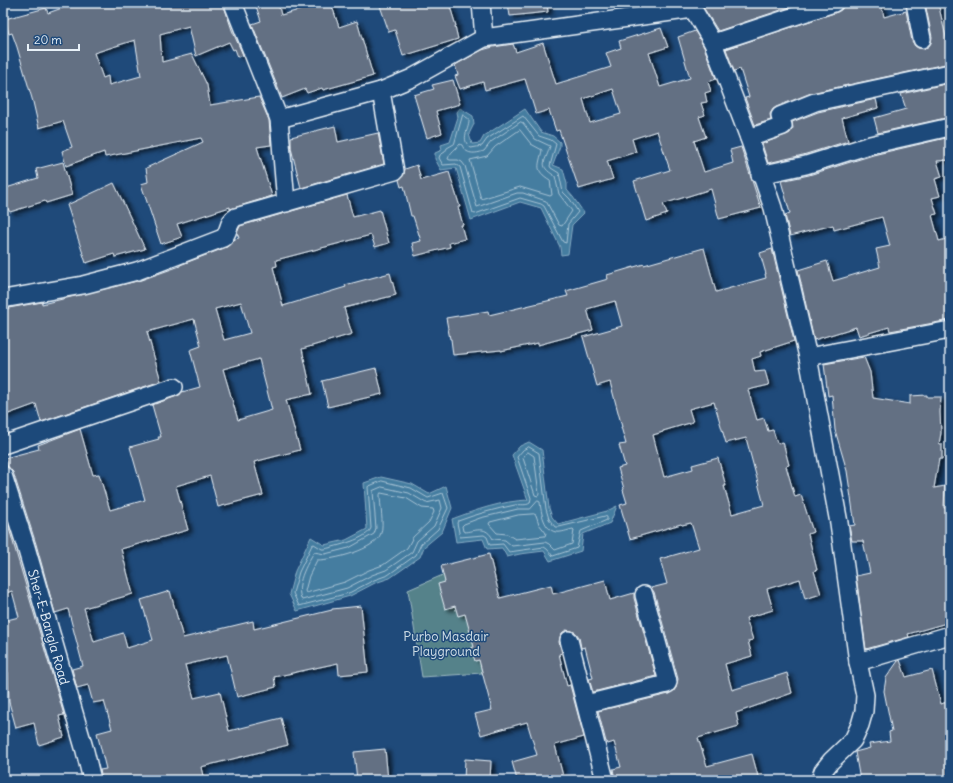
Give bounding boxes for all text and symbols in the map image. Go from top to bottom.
scale bar [28,26,79,52]
text: 20 m [34,32,62,47]
street label: Sher-E-Bangla Road [24,567,73,687]
park label: Purbo Masdair Playground [403,628,489,660]

